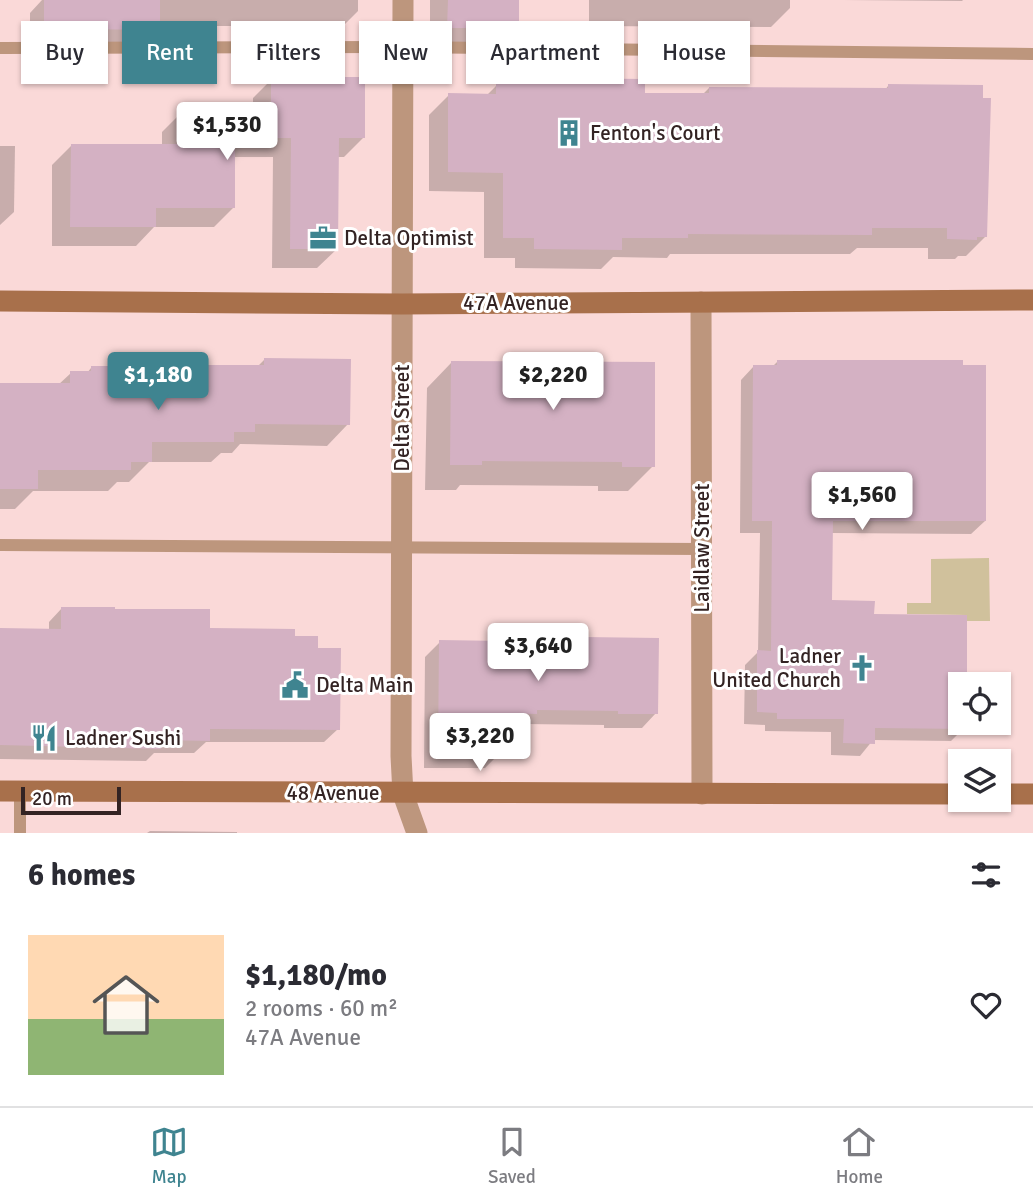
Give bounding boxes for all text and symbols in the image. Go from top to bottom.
chip: Buy [21,21,108,84]
chip: Rent [122,21,217,84]
chip: Filters [231,21,345,84]
chip: New [359,21,452,84]
chip: Apartment [466,21,624,84]
chip: House [638,21,750,84]
pin: $1,530 [170,102,284,162]
text: $1,530 [193,110,261,139]
building icon: Fenton's Court [554,118,584,148]
place label: Fenton's Court [590,120,720,146]
office icon: Delta Optimist [308,223,338,253]
place label: Delta Optimist [344,225,474,251]
street label: 47A Avenue [463,290,569,316]
pin: $1,180 [101,352,215,412]
pin: $2,220 [496,352,610,412]
text: $1,180 [124,360,192,389]
text: $2,220 [519,360,587,389]
street label: Delta Street [389,364,415,472]
pin: $1,560 [805,472,919,532]
text: $1,560 [828,480,896,509]
street label: Laidlaw Street [689,483,715,613]
pin: $3,640 [481,624,595,683]
text: $3,640 [504,631,572,660]
place label: Ladner United Church [712,643,841,693]
church icon: Ladner United Church [847,653,877,683]
public building icon: Delta Main [280,670,310,700]
place label: Delta Main [316,672,413,698]
map controls [948,672,1011,812]
button: locate [948,672,1011,735]
pin: $3,220 [423,714,537,773]
text: $3,220 [446,721,514,750]
restaurant icon: Ladner Sushi [29,723,59,753]
place label: Ladner Sushi [65,725,181,751]
button: layers [948,749,1011,812]
street label: 48 Avenue [287,780,380,806]
scale bar [21,784,121,816]
text: 20 m [32,787,72,811]
icon: filters [967,856,1005,894]
text: 6 homes [28,857,135,894]
text: $1,180/mo [245,957,387,994]
icon: home [84,963,168,1047]
icon: heart [967,986,1005,1024]
text: 2 rooms · 60 m² [245,994,398,1023]
text: 47A Avenue [245,1023,361,1052]
tab: Map [150,1123,188,1189]
tab: Saved [488,1123,536,1189]
tab: Home [836,1123,883,1189]

